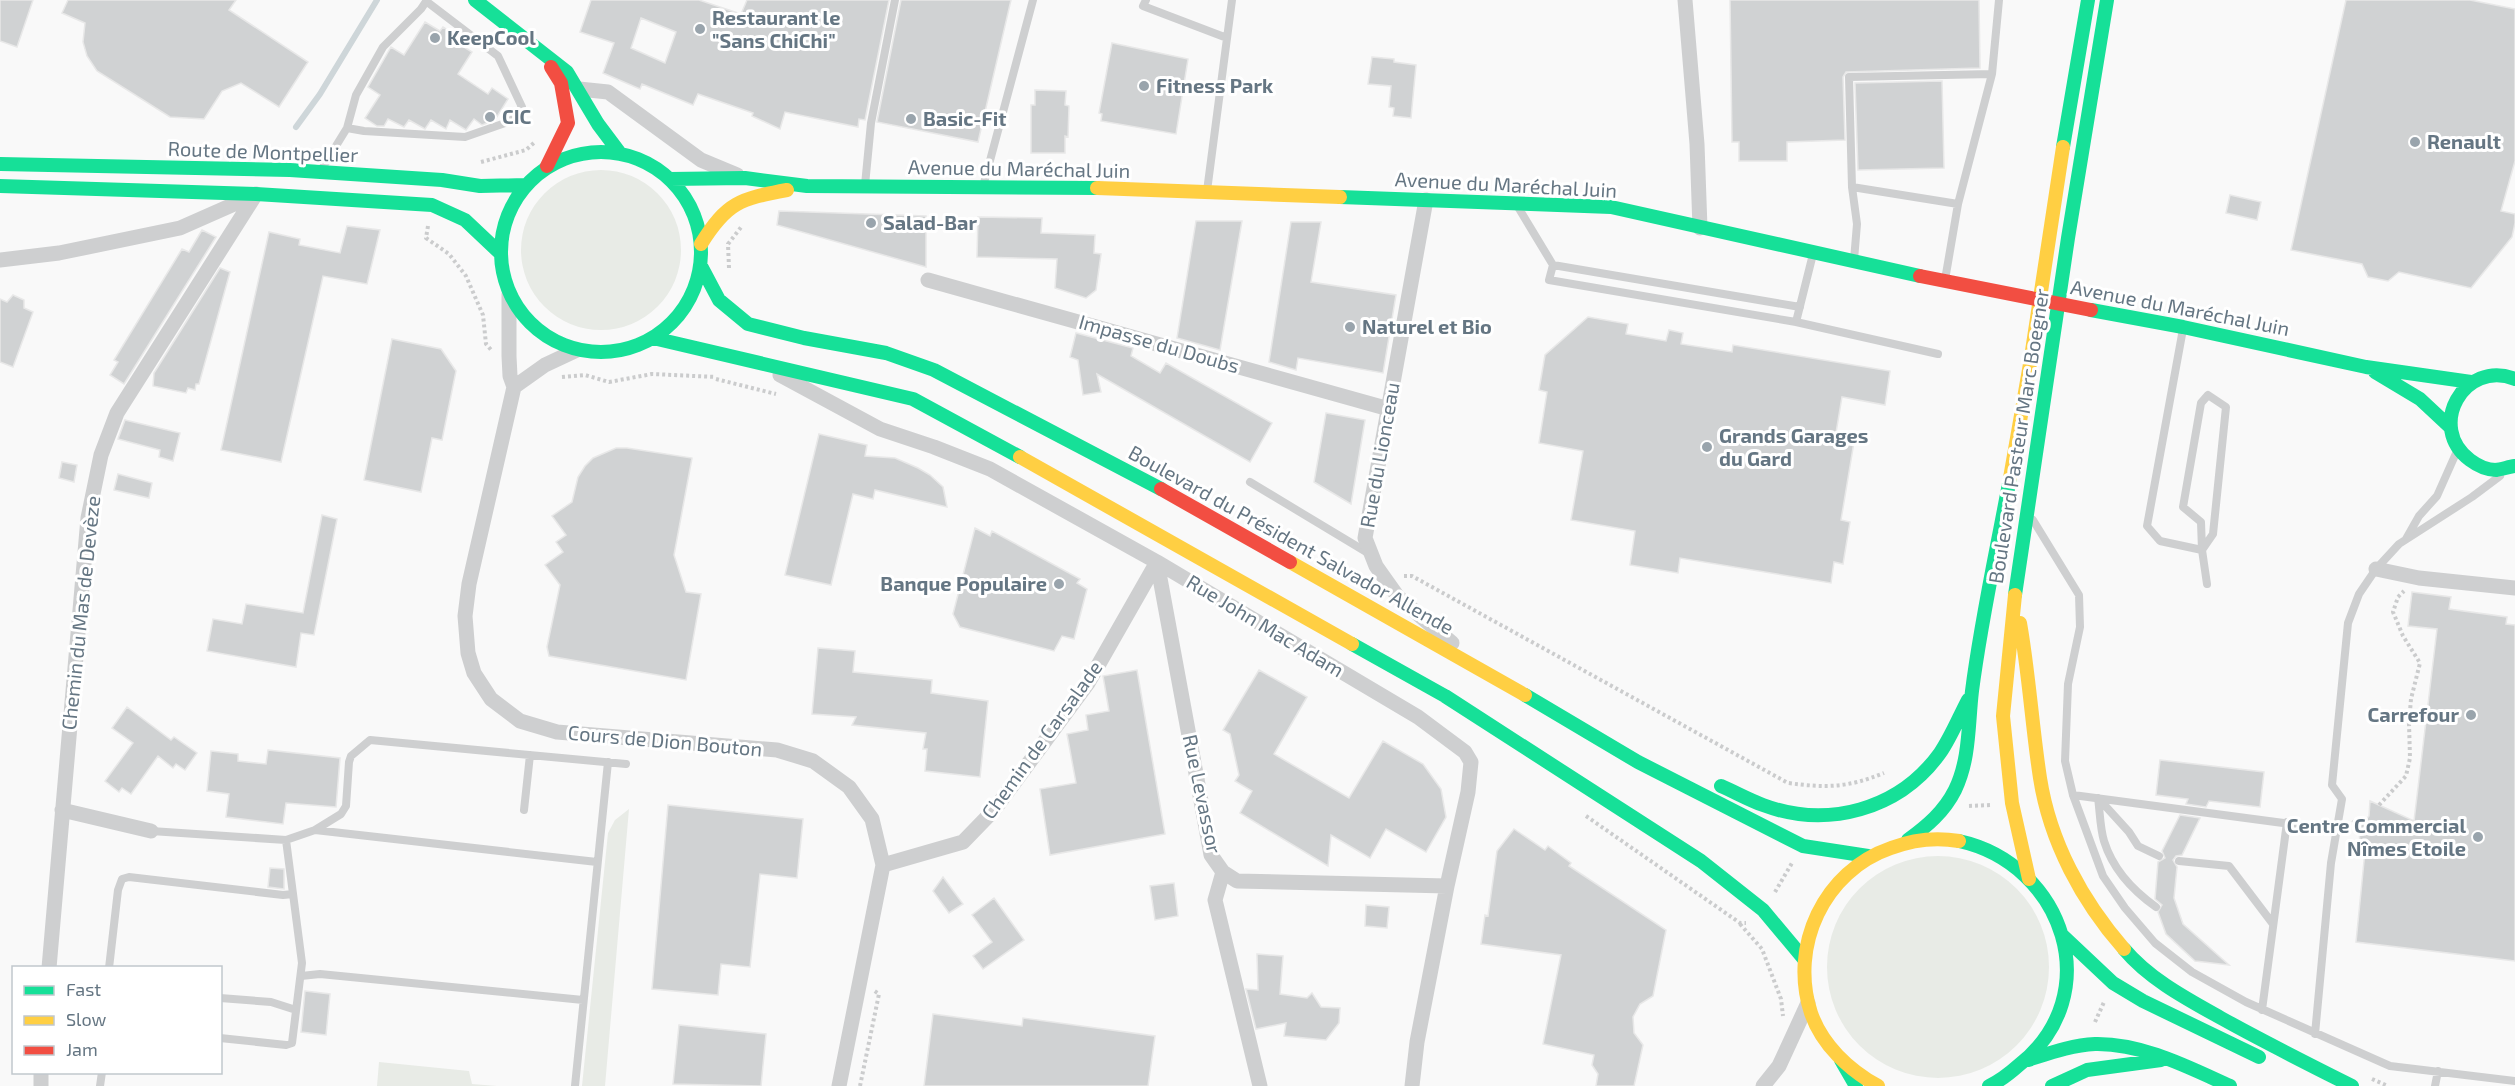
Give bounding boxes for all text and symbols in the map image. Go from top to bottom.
place label: Restaurant le "Sans ChiChi" [712,5,840,52]
marker: Restaurant le "Sans ChiChi" [693,22,707,36]
place label: KeepCool [447,25,536,49]
marker: KeepCool [428,31,442,45]
place label: Fitness Park [1156,73,1274,97]
marker: Fitness Park [1137,79,1151,93]
place label: CIC [502,104,532,128]
place label: Basic-Fit [923,106,1006,130]
marker: CIC [483,110,497,124]
marker: Basic-Fit [904,112,918,126]
place label: Renault [2427,129,2501,153]
marker: Renault [2408,135,2422,149]
street label: Route de Montpellier [167,136,359,166]
street label: Avenue du Maréchal Juin [908,154,1130,182]
street label: Avenue du Maréchal Juin [1394,166,1618,202]
place label: Salad-Bar [883,210,977,234]
marker: Salad-Bar [864,216,878,230]
street label: Avenue du Maréchal Juin [2069,274,2292,340]
street label: Boulevard Pasteur Marc Boegner [1983,287,2053,585]
street label: Impasse du Doubs [1076,309,1242,377]
place label: Naturel et Bio [1362,314,1492,338]
marker: Naturel et Bio [1343,320,1357,334]
street label: Rue du Lionceau [1354,380,1404,529]
place label: Grands Garages du Gard [1719,423,1868,470]
street label: Boulevard du Président Salvador Allende [1125,439,1458,639]
marker: Grands Garages du Gard [1700,440,1714,454]
street label: Chemin du Mas de Devèze [56,495,104,731]
street label: Rue John Mac Adam [1183,569,1348,682]
place label: Banque Populaire [880,571,1047,595]
marker: Banque Populaire [1052,577,1066,591]
street label: Chemin de Carsalade [976,656,1107,823]
place label: Carrefour [2367,702,2459,726]
marker: Carrefour [2464,708,2478,722]
street label: Cours de Dion Bouton [567,720,763,760]
street label: Rue Levassor [1179,732,1227,855]
place label: Centre Commercial Nîmes Etoile [2287,813,2466,860]
marker: Centre Commercial Nîmes Etoile [2471,830,2485,844]
legend [12,966,222,1074]
text: Fast [66,978,101,1000]
text: Slow [66,1008,107,1030]
text: Jam [66,1038,98,1060]

